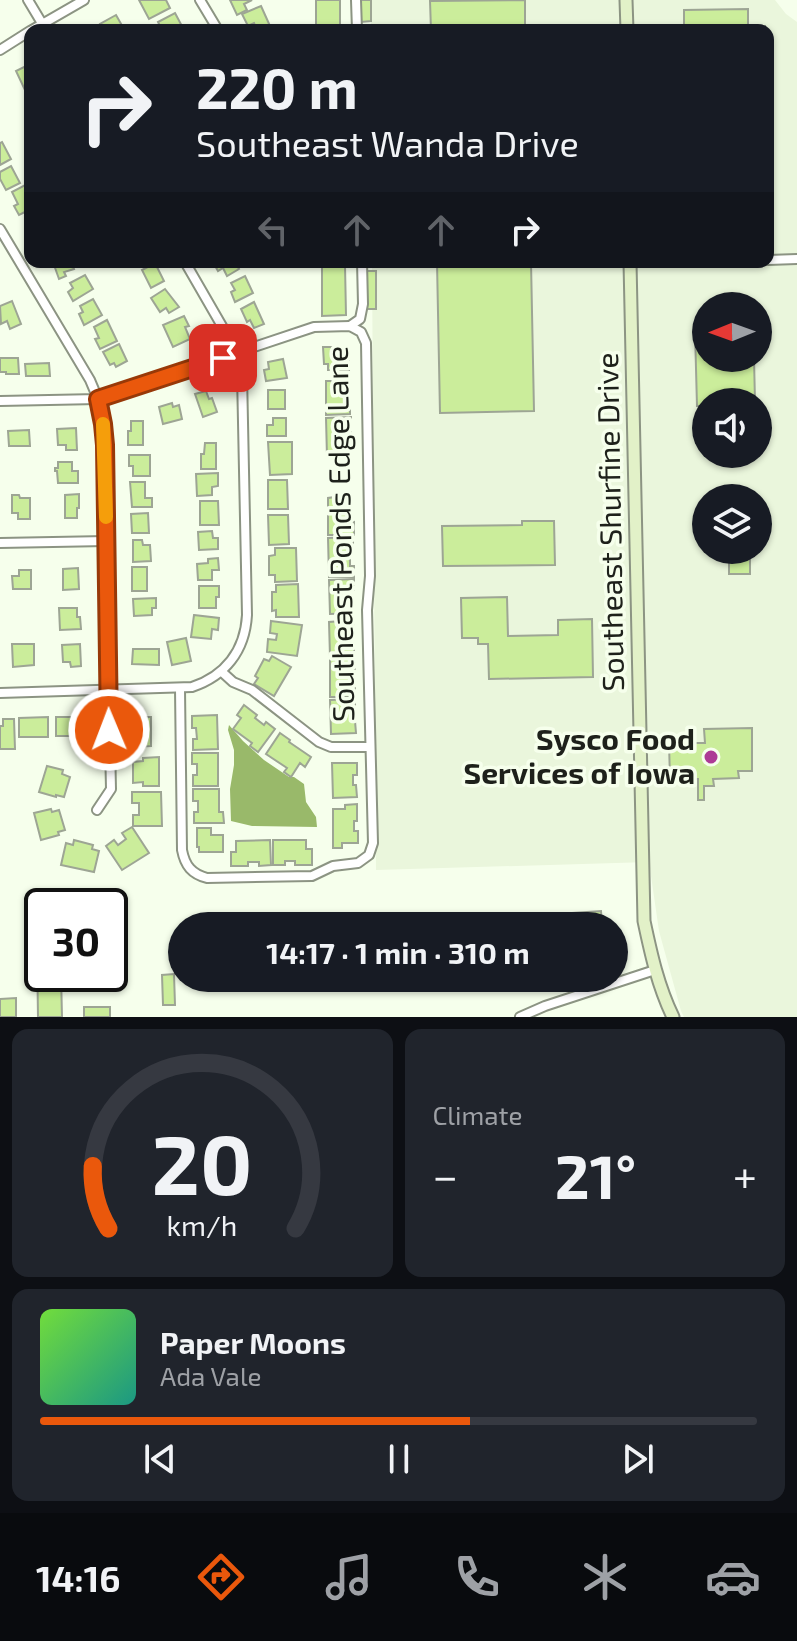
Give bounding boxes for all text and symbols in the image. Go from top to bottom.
text: 220 m [196,53,358,120]
icon: right [64,56,168,160]
text: Southeast Wanda Drive [196,121,579,164]
icon: left [251,208,295,252]
icon: ahead [335,208,379,252]
icon: ahead [419,208,463,252]
icon: right [503,208,547,252]
north arrow [692,292,772,372]
map controls [692,292,772,564]
pin [189,324,257,392]
icon: arrive [201,336,245,380]
street label: Southeast Ponds Edge Lane [318,346,360,722]
street label: Southeast Shurfine Drive [588,352,630,692]
button: sound [692,388,772,468]
button: layers [692,484,772,564]
position arrow [67,688,151,772]
place label: Sysco Food Services of Iowa [464,720,695,790]
marker: Sysco Food Services of Iowa [702,748,720,766]
speed limit sign: 30 [24,888,128,992]
text: 14:17 · 1 min · 310 m [266,934,530,970]
text: Climate [433,1099,522,1130]
text: 20 [152,1112,253,1212]
text: 21° [555,1139,636,1211]
text: − [433,1148,458,1201]
text: + [733,1148,757,1201]
text: km/h [167,1207,238,1242]
text: Paper Moons [160,1324,346,1360]
text: Ada Vale [160,1360,262,1391]
icon: previous [138,1437,182,1481]
icon: pause [377,1437,421,1481]
icon: next [616,1437,660,1481]
icon: directions [193,1549,249,1605]
icon: music [321,1549,377,1605]
icon: phone [449,1549,505,1605]
icon: climate [577,1549,633,1605]
icon: car [705,1549,761,1605]
text: 14:16 [36,1556,121,1599]

